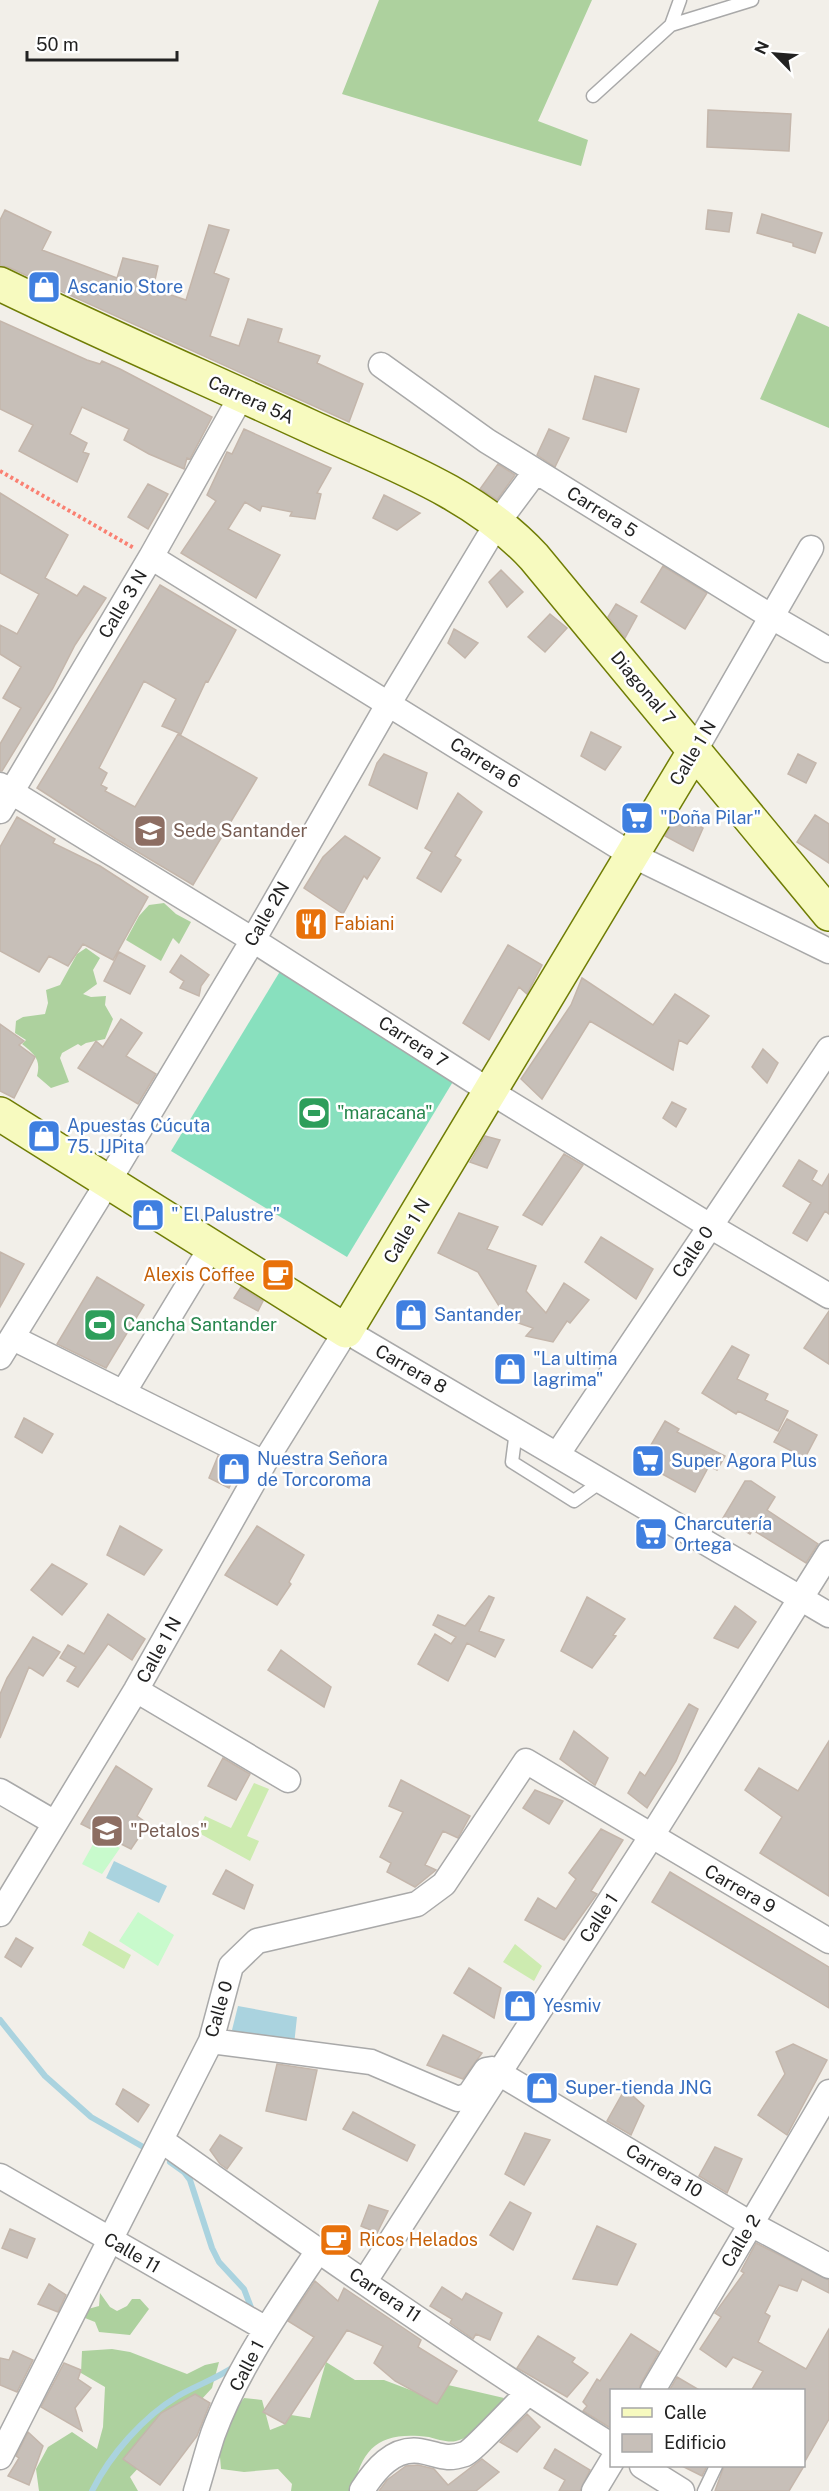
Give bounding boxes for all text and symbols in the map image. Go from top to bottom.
scale bar [27,24,177,62]
north arrow [745,24,805,84]
text: 50 m [36,34,79,55]
text: N [751,38,773,58]
shop icon: Ascanio Store [26,269,62,305]
place label: Ascanio Store [67,276,183,297]
street label: Carrera 5A [205,371,298,428]
street label: Carrera 5 [563,482,641,541]
street label: Calle 3 N [94,566,151,642]
street label: Diagonal 7 [607,647,680,728]
street label: Calle 1 N [665,716,720,789]
street label: Carrera 6 [446,733,524,792]
supermarket icon: "Doña Pilar" [619,800,655,836]
place label: "Doña Pilar" [660,807,761,828]
school or university icon: Sede Santander [132,813,168,849]
place label: Sede Santander [173,820,308,841]
street label: Calle 2N [240,878,293,950]
restaurant icon: Fabiani [293,906,329,942]
place label: Fabiani [334,913,394,934]
street label: Carrera 7 [375,1011,452,1072]
sports icon: "maracana" [296,1095,332,1131]
place label: "maracana" [337,1102,433,1123]
place label: Apuestas Cúcuta 75. JJPita [67,1115,210,1157]
shop icon: Apuestas Cúcuta 75. JJPita [26,1118,62,1154]
street label: Calle 1 N [379,1194,434,1267]
shop icon: " El Palustre" [130,1197,166,1233]
place label: " El Palustre" [171,1204,280,1225]
street label: Calle 0 [668,1222,717,1282]
cafe icon: Alexis Coffee [260,1257,296,1293]
place label: Alexis Coffee [143,1264,255,1285]
shop icon: Santander [393,1297,429,1333]
place label: Santander [434,1304,521,1325]
sports icon: Cancha Santander [82,1307,118,1343]
place label: Cancha Santander [123,1314,277,1335]
street label: Carrera 8 [372,1340,451,1397]
place label: "La ultima lagrima" [533,1348,618,1390]
shop icon: "La ultima lagrima" [492,1351,528,1387]
supermarket icon: Super Agora Plus [630,1443,666,1479]
place label: Nuestra Señora de Torcoroma [257,1448,388,1490]
place label: Super Agora Plus [671,1450,817,1471]
shop icon: Nuestra Señora de Torcoroma [216,1451,252,1487]
place label: Charcutería Ortega [674,1513,772,1555]
supermarket icon: Charcutería Ortega [633,1516,669,1552]
street label: Calle 1 N [132,1613,185,1686]
school or university icon: "Petalos" [89,1813,125,1849]
place label: "Petalos" [130,1820,207,1841]
street label: Carrera 9 [701,1860,780,1917]
street label: Calle 1 [575,1889,622,1946]
street label: Calle 0 [200,1978,237,2040]
shop icon: Yesmiv [502,1988,538,2024]
place label: Yesmiv [543,1995,601,2016]
shop icon: Super-tienda JNG [524,2070,560,2106]
place label: Super-tienda JNG [565,2077,712,2098]
street label: Carrera 10 [622,2139,706,2202]
street label: Calle 2 [717,2211,764,2271]
cafe icon: Ricos Helados [318,2222,354,2258]
street label: Calle 11 [100,2228,164,2277]
place label: Ricos Helados [359,2229,478,2250]
street label: Carrera 11 [345,2263,425,2326]
street label: Calle 1 [225,2337,268,2395]
legend [610,2389,805,2467]
text: Calle [664,2402,707,2423]
text: Edificio [664,2432,726,2453]

